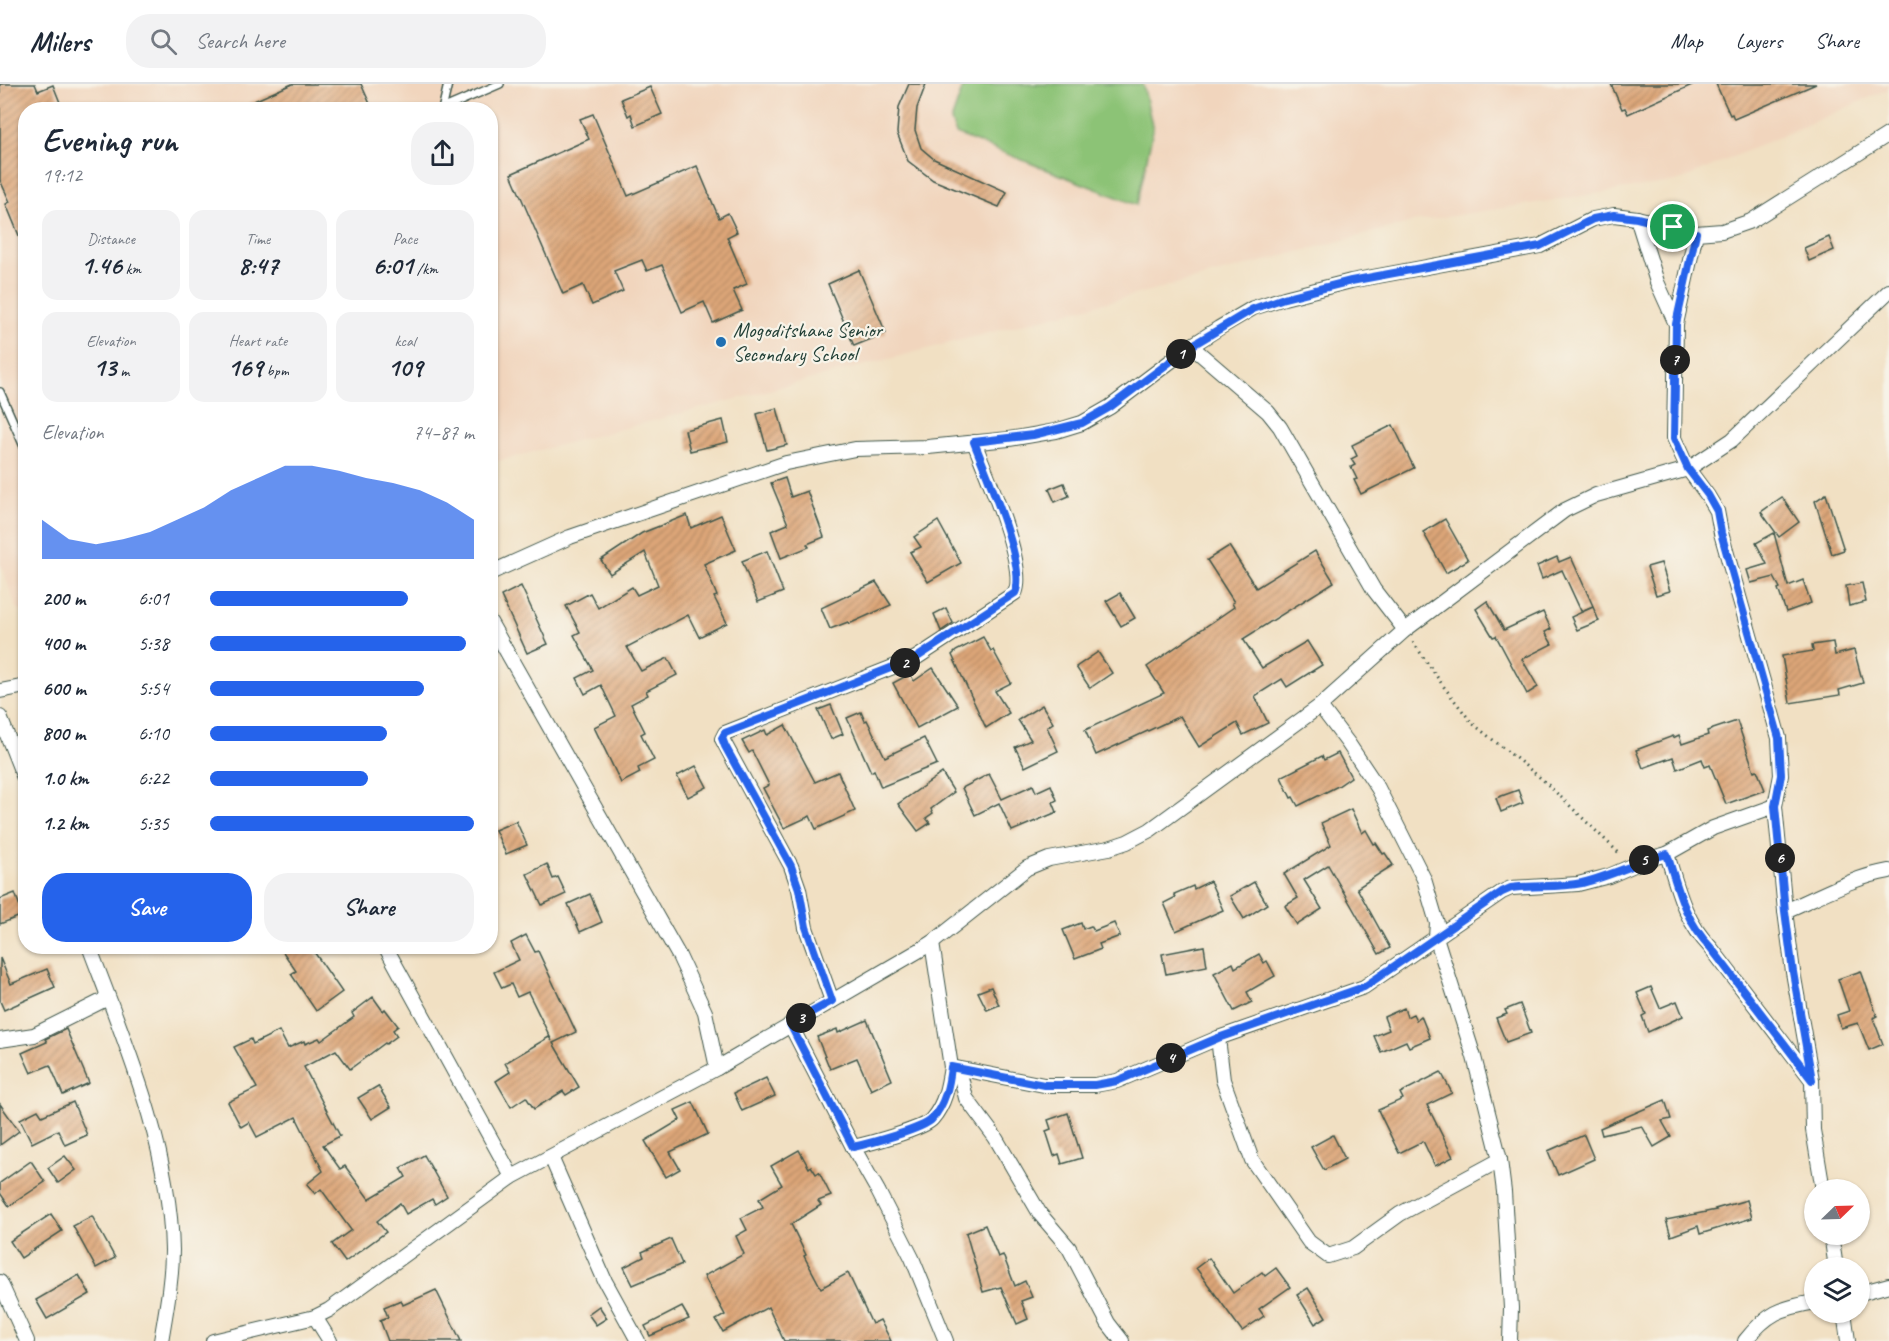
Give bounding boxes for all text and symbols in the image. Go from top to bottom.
search box [126,14,546,68]
text: Milers [30,24,90,59]
icon: search [147,25,180,58]
text: Search here [195,27,285,55]
text: Map [1670,28,1703,54]
text: Layers [1736,28,1782,54]
text: Share [1815,28,1859,54]
text: Evening run [42,119,177,161]
button: share [411,122,474,185]
text: 19:12 [42,163,82,188]
pin [1647,201,1698,252]
icon: arrive [1656,210,1689,243]
text: Distance [87,229,135,249]
text: Time [246,229,270,249]
text: Pace [393,229,417,249]
text: 1.46 [81,249,122,282]
text: 8:47 [238,249,278,282]
text: 6:01 [372,249,413,282]
text: km [122,259,141,279]
text: /km [413,259,438,279]
place label: Mogoditshane Senior Secondary School [733,317,884,367]
text: Elevation [86,331,136,351]
text: Heart rate [229,331,287,351]
text: kcal [394,331,416,351]
marker: Mogoditshane Senior Secondary School [714,335,728,349]
pin: 1 [1166,339,1196,369]
text: 1 [1177,344,1185,364]
pin: 7 [1660,345,1690,375]
text: 7 [1671,350,1679,370]
text: 13 [93,351,116,384]
text: 169 [227,351,263,384]
text: 109 [388,351,422,384]
text: m [116,361,129,381]
text: bpm [263,361,289,381]
text: Elevation [42,420,104,445]
text: 74–87 m [413,420,474,445]
text: 200 m [42,586,85,611]
text: 6:01 [138,586,169,611]
text: 400 m [42,631,85,656]
text: 5:38 [138,631,169,656]
pin: 2 [890,648,920,678]
text: 2 [901,653,909,673]
text: 600 m [42,676,86,701]
text: 5:54 [138,676,169,701]
text: 800 m [42,721,85,746]
text: 6:10 [138,721,169,746]
text: 1.0 km [42,766,89,791]
text: 6:22 [138,766,169,791]
text: 1.2 km [42,811,89,836]
text: 5:35 [138,811,169,836]
pin: 6 [1765,843,1795,873]
pin: 5 [1629,845,1659,875]
text: 6 [1776,848,1784,868]
text: 5 [1641,850,1647,870]
button: Save [42,873,252,942]
button: Share [264,873,474,942]
pin: 3 [786,1003,816,1033]
text: 3 [797,1008,805,1028]
pin: 4 [1156,1043,1186,1073]
text: 4 [1167,1048,1175,1068]
north arrow [1804,1179,1870,1245]
map controls [1804,1179,1870,1323]
button: layers [1804,1257,1870,1323]

